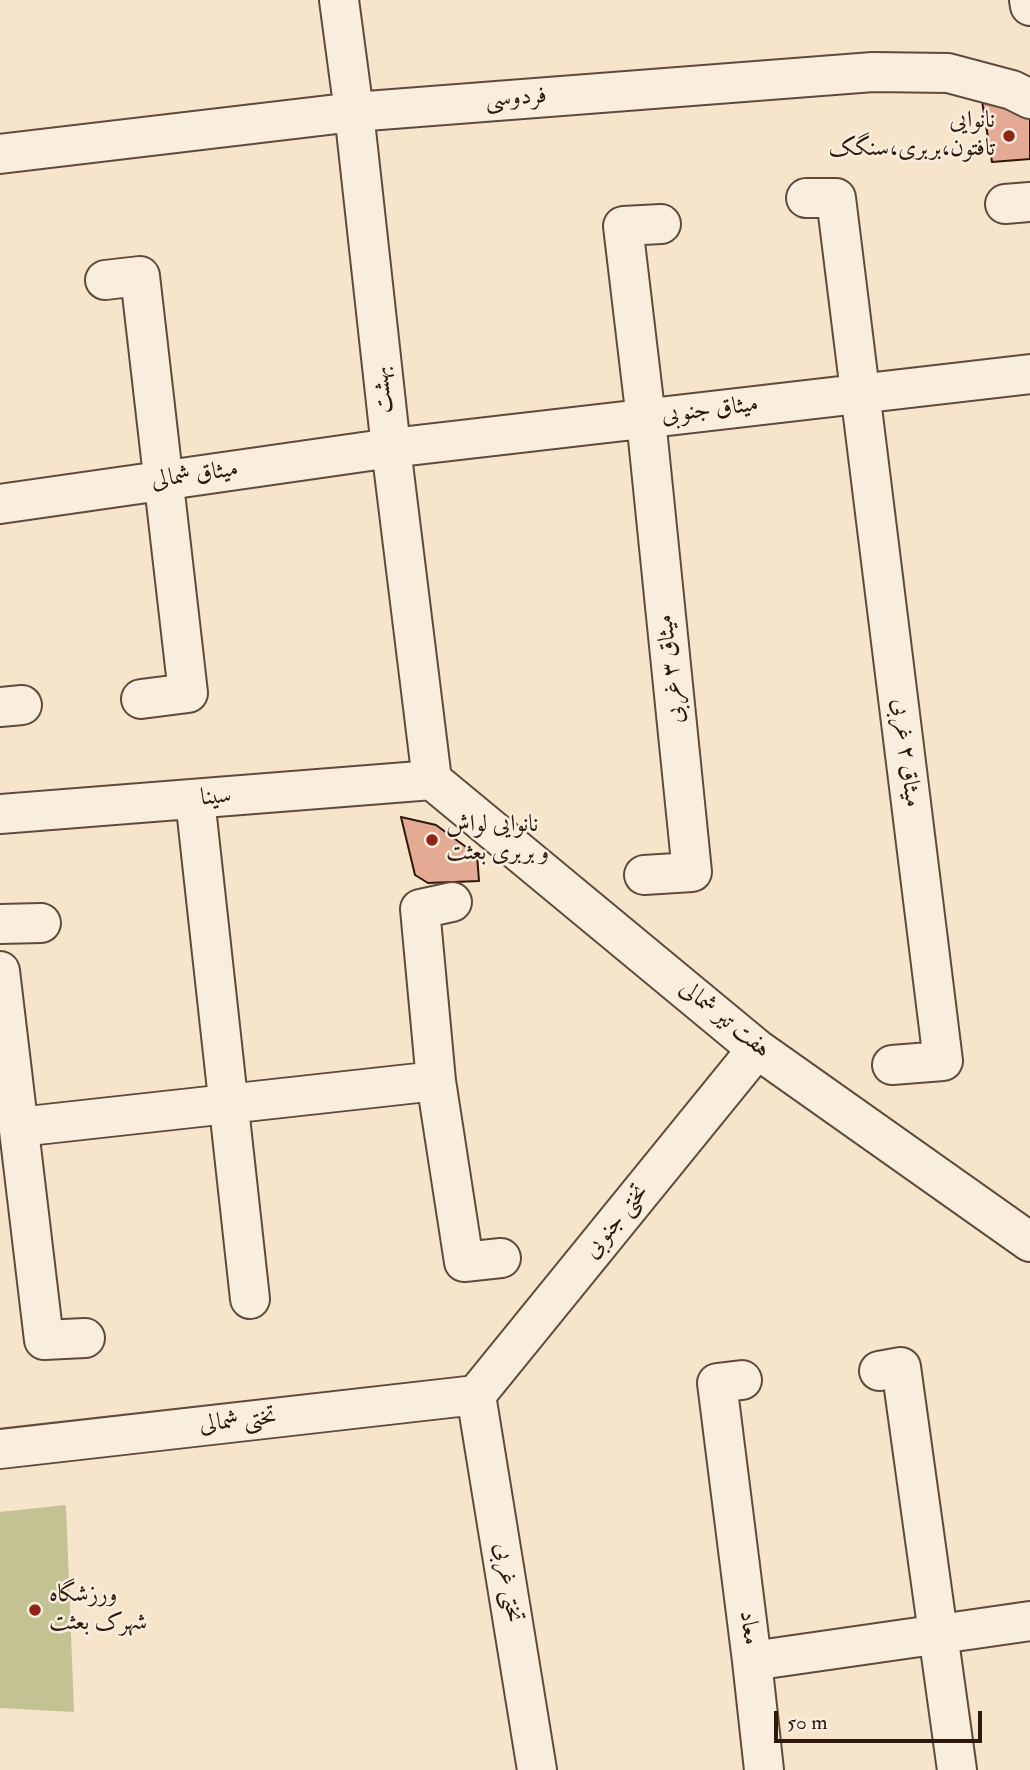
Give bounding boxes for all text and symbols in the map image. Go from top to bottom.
street label: فردوسی [484,82,548,116]
place label: نانوایی تافتون،بربری،سنگک [828,108,995,164]
marker: نانوایی تافتون،بربری،سنگک [1001,128,1017,144]
street label: بهشت [367,365,401,415]
street label: میثاق جنوبی [660,391,760,431]
street label: میثاق شمالی [150,456,240,496]
street label: میثاق ۳ غربی [652,613,692,725]
street label: میثاق ۲ غربی [884,697,926,809]
street label: سینا [199,782,233,814]
place label: نانوایی لواش و بربری بعثت [446,812,549,868]
marker: نانوایی لواش و بربری بعثت [424,832,440,848]
street label: هفت تیر شمالی [673,975,775,1065]
street label: تختی جنوبی [578,1179,656,1265]
street label: تختی شمالی [198,1404,278,1440]
street label: تختی غربی [486,1541,528,1625]
place label: ورزشگاه شهرک بعثت [49,1582,147,1638]
marker: ورزشگاه شهرک بعثت [27,1602,43,1618]
street label: معاد [732,1609,764,1647]
scale bar [778,1696,986,1740]
text: 50 m [787,1709,828,1736]

